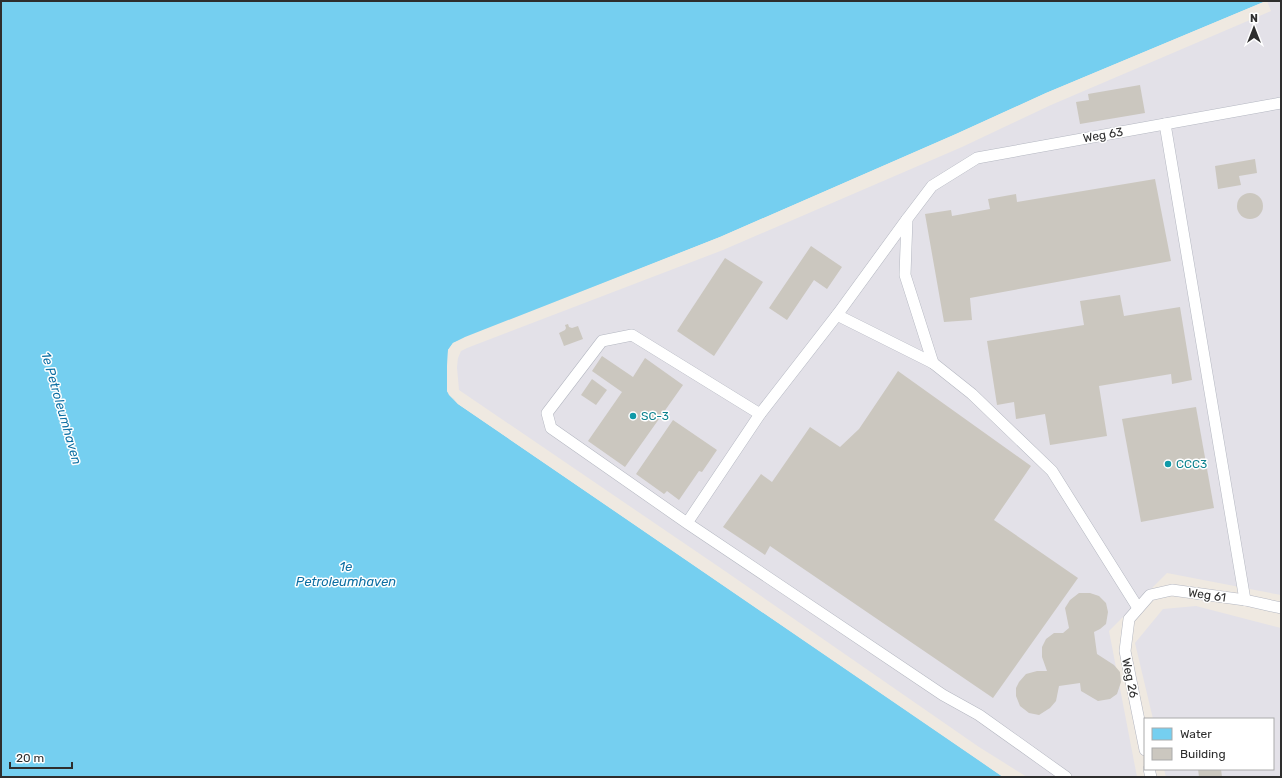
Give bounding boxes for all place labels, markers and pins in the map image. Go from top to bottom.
place label: SC-3 [641,409,669,423]
marker: SC-3 [628,411,638,421]
place label: CCC3 [1176,457,1207,471]
marker: CCC3 [1163,459,1173,469]

